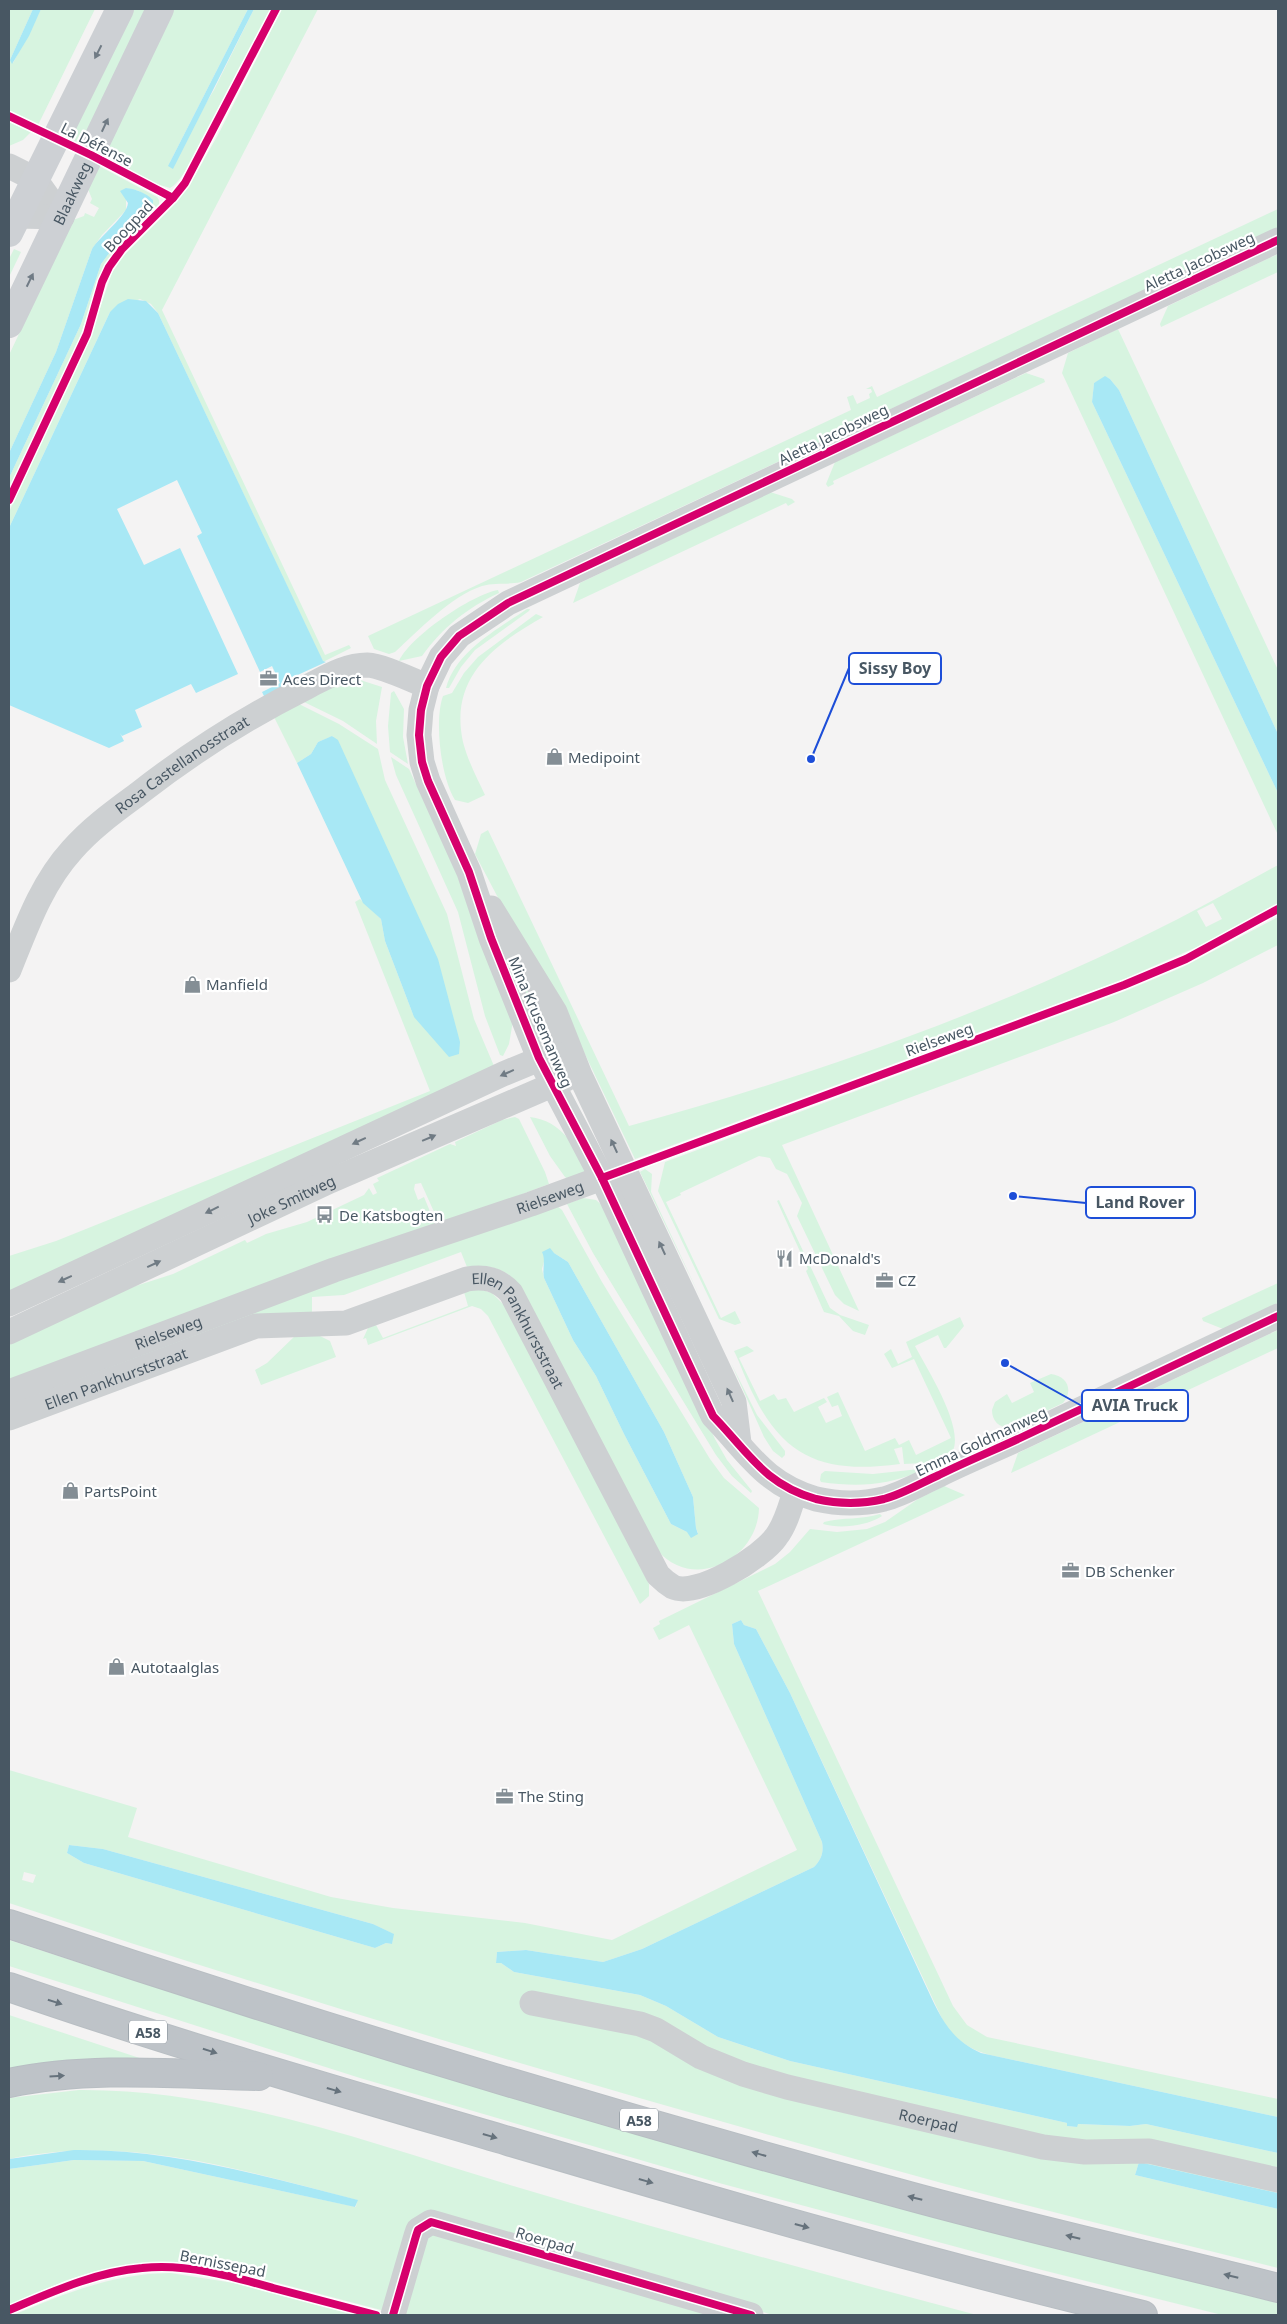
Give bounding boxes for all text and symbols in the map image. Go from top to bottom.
one-way arrow [94,45,102,60]
street label: La Défense [58,117,136,171]
one-way arrow [102,118,110,132]
street label: Blaakweg [48,158,95,228]
street label: Boogpad [99,196,157,256]
street label: Aletta Jacobsweg [1141,227,1257,295]
one-way arrow [26,273,34,287]
street label: Aletta Jacobsweg [775,399,891,469]
callout: Sissy Boy [849,653,941,684]
text: Sissy Boy [859,657,932,679]
office icon: Aces Direct [259,669,279,689]
place label: Aces Direct [283,669,362,689]
street label: Rosa Castellanosstraat [111,710,253,818]
shop icon: Medipoint [544,747,564,767]
place label: Medipoint [568,747,641,767]
street label: Mina Krusemanweg [504,953,578,1091]
shop icon: Manfield [182,974,202,994]
place label: Manfield [206,974,268,994]
street label: Rielseweg [903,1018,975,1060]
one-way arrow [500,1069,514,1077]
one-way arrow [422,1134,436,1142]
one-way arrow [352,1137,367,1146]
one-way arrow [610,1139,618,1153]
street label: Joke Smitweg [242,1170,338,1229]
street label: Rielseweg [513,1176,586,1218]
callout: Land Rover [1086,1187,1195,1218]
text: Land Rover [1095,1191,1185,1213]
bus stop icon: De Katsbogten [315,1205,335,1225]
place label: De Katsbogten [339,1205,443,1225]
one-way arrow [205,1206,219,1214]
one-way arrow [657,1241,665,1255]
restaurant icon: McDonald's [775,1248,795,1268]
place label: McDonald's [799,1248,881,1268]
one-way arrow [147,1260,161,1268]
street label: Ellen Pankhurststraat [471,1268,569,1393]
office icon: CZ [874,1270,894,1290]
place label: CZ [898,1270,916,1290]
one-way arrow [58,1276,72,1284]
street label: Rielseweg [132,1311,205,1354]
street label: Ellen Pankhurststraat [42,1342,190,1414]
one-way arrow [726,1388,734,1402]
callout: AVIA Truck [1082,1390,1188,1421]
text: AVIA Truck [1092,1394,1178,1416]
street label: Emma Goldmanweg [912,1402,1050,1480]
shop icon: PartsPoint [60,1481,80,1501]
place label: PartsPoint [84,1481,158,1501]
office icon: DB Schenker [1061,1561,1081,1581]
place label: DB Schenker [1085,1561,1175,1581]
shop icon: Autotaalglas [107,1657,127,1677]
place label: Autotaalglas [131,1657,219,1677]
office icon: The Sting [494,1786,514,1806]
place label: The Sting [518,1786,584,1806]
one-way arrow [48,1998,63,2006]
road number: A58 [129,2020,167,2044]
one-way arrow [203,2048,218,2056]
one-way arrow [49,2072,65,2080]
one-way arrow [327,2086,342,2094]
street label: Roerpad [897,2104,960,2137]
road number: A58 [620,2108,658,2132]
one-way arrow [483,2132,498,2140]
one-way arrow [751,2150,767,2158]
one-way arrow [639,2178,654,2186]
one-way arrow [908,2194,923,2202]
street label: Roerpad [513,2222,577,2258]
one-way arrow [795,2222,810,2230]
one-way arrow [1066,2233,1081,2241]
street label: Bernissepad [178,2245,268,2281]
one-way arrow [1223,2272,1238,2280]

